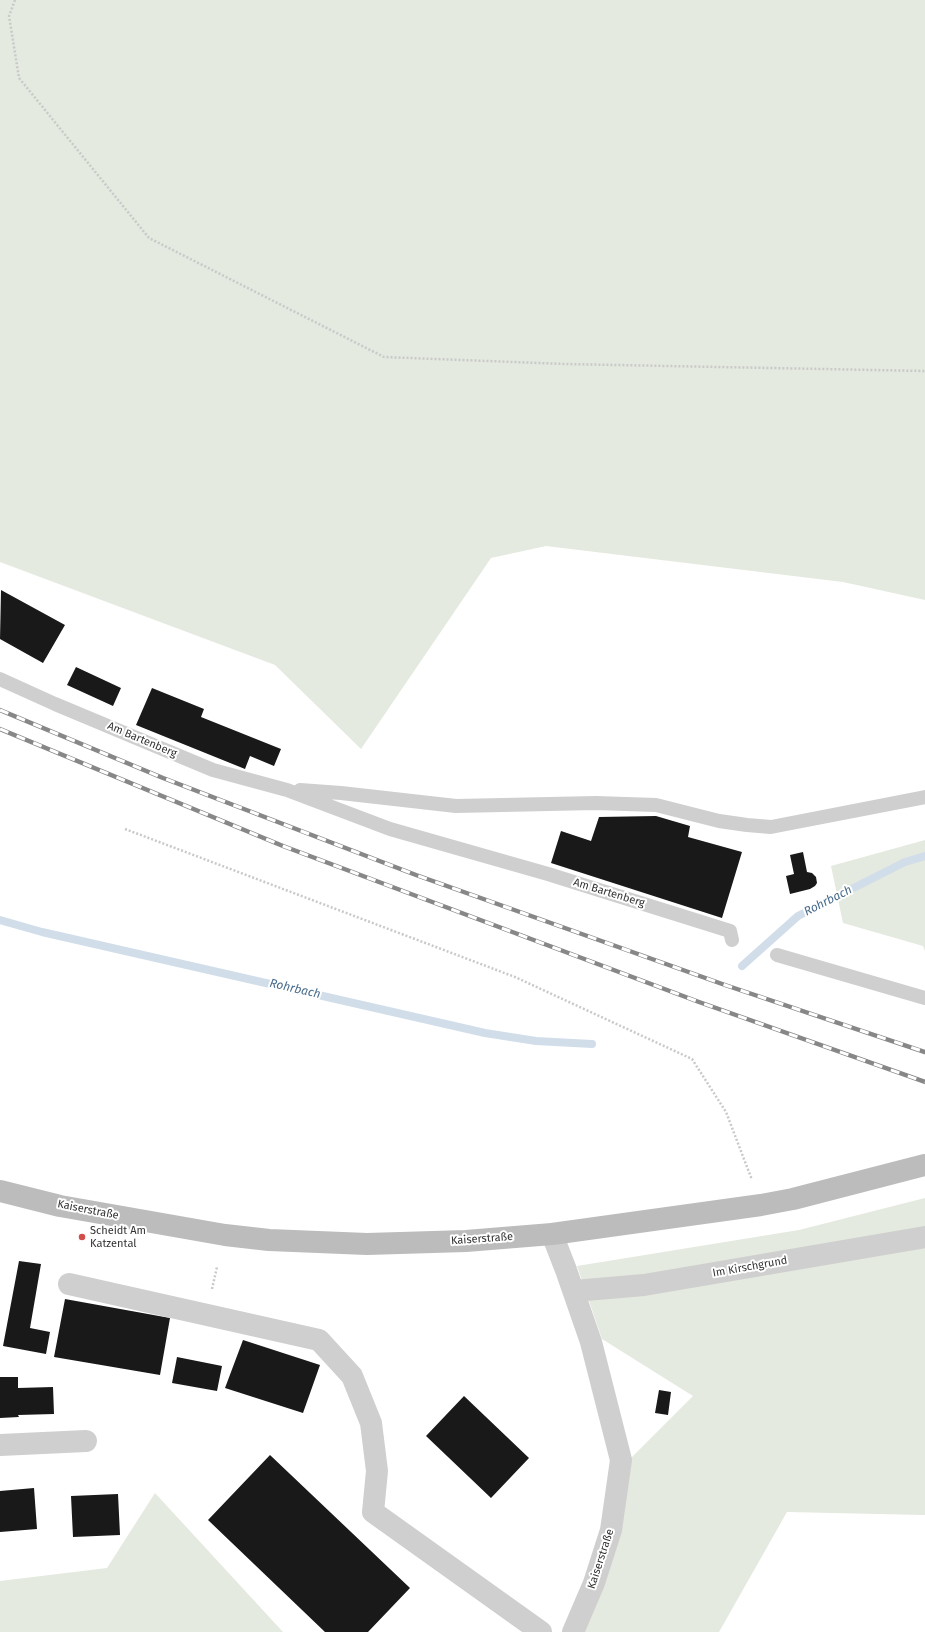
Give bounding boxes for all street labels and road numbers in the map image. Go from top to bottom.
street label: Am Bartenberg [105,719,179,761]
street label: Am Bartenberg [572,876,646,910]
street label: Kaiserstraße [56,1198,120,1222]
street label: Kaiserstraße [451,1230,513,1248]
street label: Im Kirschgrund [712,1254,788,1280]
street label: Kaiserstraße [585,1527,617,1591]

